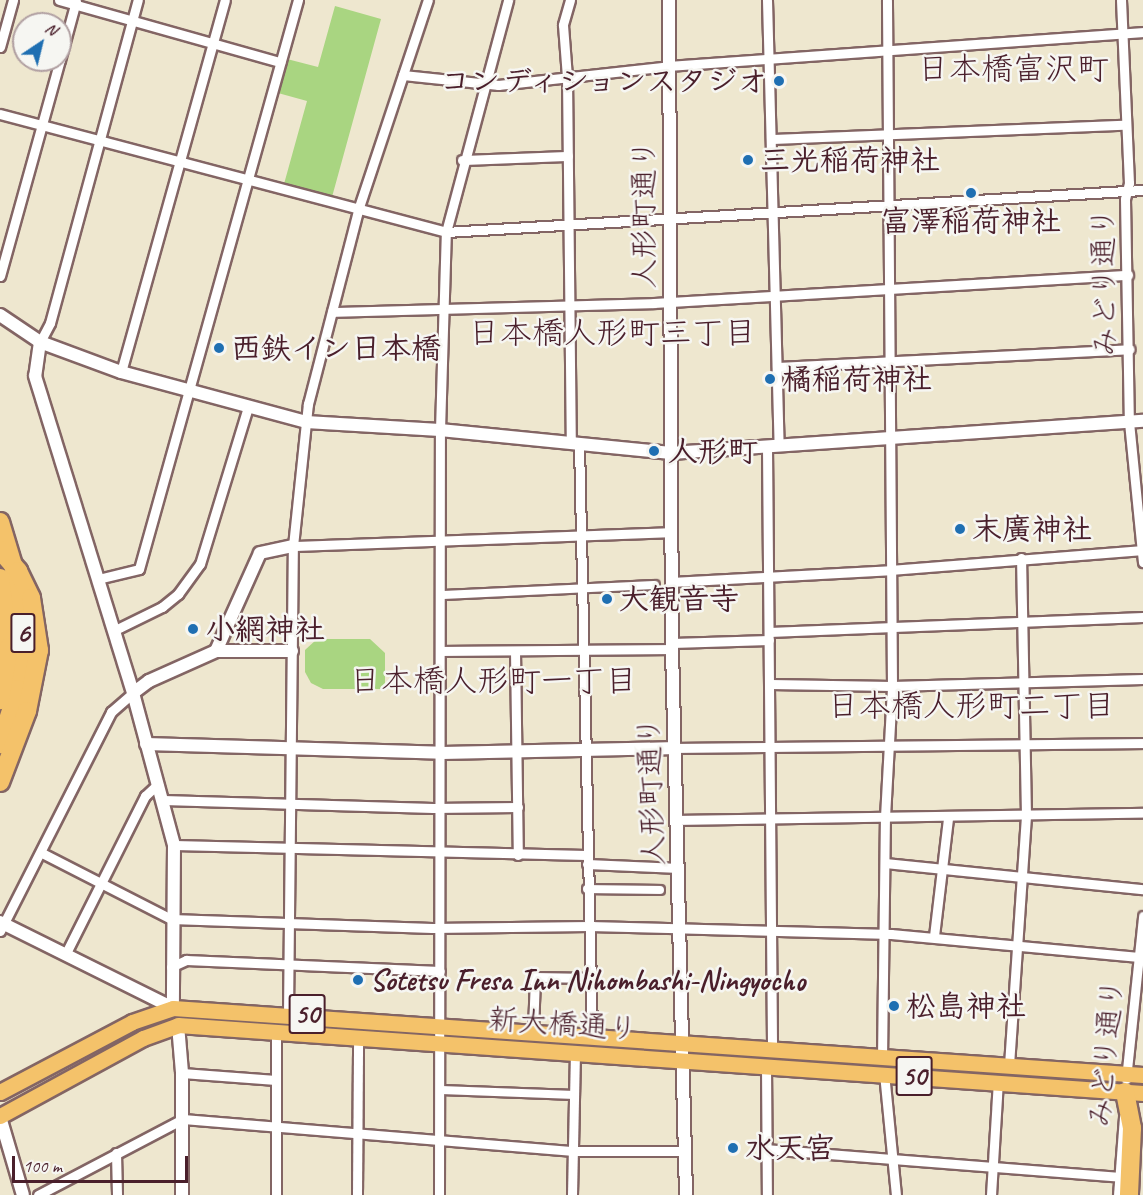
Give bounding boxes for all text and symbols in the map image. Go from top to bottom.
north arrow [12,12,72,72]
text: N [41,18,61,40]
district label: 日本橋富沢町 [917,50,1109,88]
place label: コンディションスタジオ [437,63,767,99]
marker: コンディションスタジオ [772,74,786,88]
street label: 人形町通り [626,139,662,289]
place label: 三光稲荷神社 [760,142,940,178]
marker: 三光稲荷神社 [741,153,755,167]
marker: 富澤稲荷神社 [964,186,978,200]
place label: 富澤稲荷神社 [881,203,1061,239]
street label: みどり通り [1085,207,1123,357]
district label: 日本橋人形町三丁目 [468,314,756,352]
place label: 西鉄イン日本橋 [231,330,441,366]
marker: 西鉄イン日本橋 [212,341,226,355]
place label: 橘稲荷神社 [782,361,932,397]
marker: 橘稲荷神社 [763,372,777,386]
place label: 人形町 [668,433,758,469]
marker: 人形町 [645,442,663,460]
place label: 末廣神社 [972,511,1092,547]
marker: 末廣神社 [953,522,967,536]
place label: 大観音寺 [619,581,739,617]
marker: 大観音寺 [600,592,614,606]
road number: 6 [10,608,36,658]
place label: 小網神社 [205,611,325,647]
marker: 小網神社 [186,622,200,636]
district label: 日本橋人形町一丁目 [349,662,637,700]
district label: 日本橋人形町二丁目 [827,687,1115,725]
street label: 人形町通り [630,715,672,867]
place label: Sotetsu Fresa Inn Nihombashi-Ningyocho [370,962,806,998]
marker: Sotetsu Fresa Inn Nihombashi-Ningyocho [351,973,365,987]
street label: みどり通り [1082,977,1130,1129]
place label: 松島神社 [906,988,1026,1024]
road number: 50 [288,989,326,1039]
marker: 松島神社 [887,999,901,1013]
street label: 新大橋通り [487,1001,639,1047]
road number: 50 [894,1051,934,1101]
place label: 水天宮 [745,1130,835,1166]
marker: 水天宮 [726,1141,740,1155]
scale bar [15,1144,190,1182]
text: 100 m [23,1155,62,1177]

